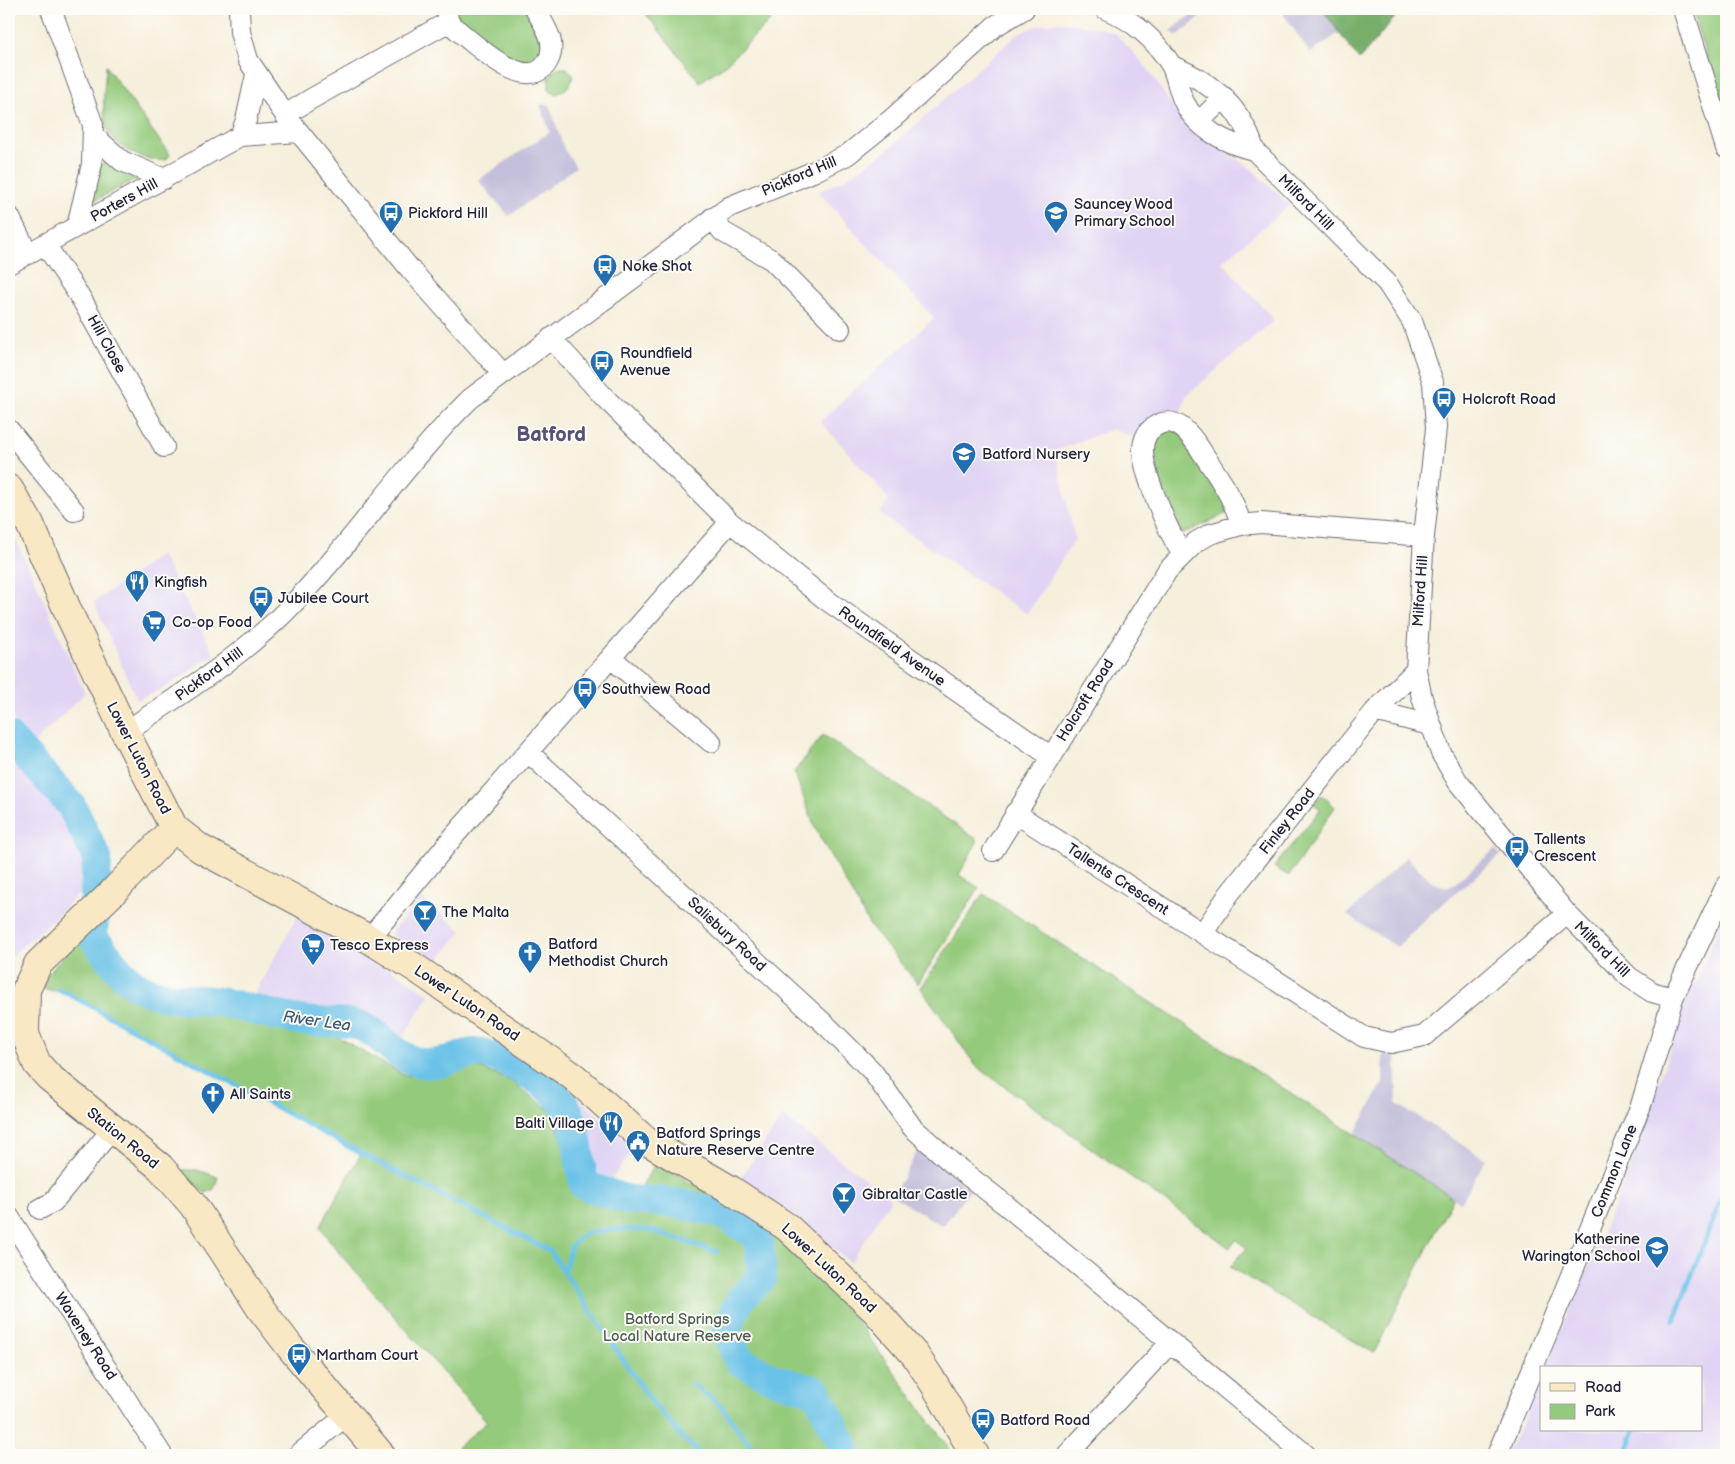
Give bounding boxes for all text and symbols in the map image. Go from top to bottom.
street label: Pickford Hill [759,152,840,201]
street label: Milford Hill [1274,170,1338,234]
street label: Porters Hill [87,174,161,227]
place label: Sauncey Wood Primary School [1074,195,1175,231]
bus stop icon: Pickford Hill [378,200,404,234]
school or university icon: Sauncey Wood Primary School [1043,200,1069,234]
place label: Pickford Hill [408,204,488,223]
bus stop icon: Noke Shot [592,253,618,287]
place label: Noke Shot [622,257,692,276]
street label: Hill Close [83,312,130,377]
place label: Roundfield Avenue [620,344,692,380]
bus stop icon: Roundfield Avenue [589,349,615,383]
bus stop icon: Holcroft Road [1431,386,1457,420]
place label: Holcroft Road [1462,390,1556,409]
district label: Batford [516,423,586,447]
school or university icon: Batford Nursery [951,441,977,475]
place label: Batford Nursery [982,445,1090,464]
street label: Milford Hill [1409,555,1432,627]
restaurant icon: Kingfish [124,569,150,603]
place label: Kingfish [154,573,207,592]
bus stop icon: Jubilee Court [248,585,274,619]
place label: Jubilee Court [278,589,369,608]
street label: Roundfield Avenue [834,602,949,691]
supermarket icon: Co-op Food [141,609,167,643]
place label: Co-op Food [172,613,252,632]
street label: Pickford Hill [171,643,247,706]
street label: Holcroft Road [1053,655,1118,745]
bus stop icon: Southview Road [572,676,598,710]
place label: Southview Road [602,680,711,699]
street label: Lower Luton Road [102,699,175,818]
street label: Finley Road [1256,784,1319,858]
place label: Tallents Crescent [1534,830,1596,866]
bus stop icon: Tallents Crescent [1504,835,1530,869]
street label: Tallents Crescent [1063,839,1173,920]
street label: Salisbury Road [683,893,770,976]
bar icon: The Malta [412,899,438,933]
place label: The Malta [442,903,509,922]
street label: Milford Hill [1570,917,1634,981]
supermarket icon: Tesco Express [300,932,326,966]
place label: Batford Methodist Church [548,935,668,971]
place label: Tesco Express [330,936,429,955]
church icon: Batford Methodist Church [517,940,543,974]
street label: Lower Luton Road [410,961,523,1046]
water label: River Lea [282,1007,352,1036]
church icon: All Saints [200,1081,226,1115]
place label: All Saints [230,1085,292,1104]
street label: Station Road [83,1104,163,1173]
restaurant icon: Balti Village [598,1110,624,1144]
place label: Balti Village [515,1114,594,1133]
street label: Common Lane [1587,1122,1642,1221]
place label: Batford Springs Nature Reserve Centre [656,1124,815,1160]
public building icon: Batford Springs Nature Reserve Centre [625,1129,651,1163]
bar icon: Gibraltar Castle [831,1181,857,1215]
place label: Gibraltar Castle [862,1185,968,1204]
street label: Lower Luton Road [777,1219,880,1317]
place label: Katherine Warington School [1522,1230,1640,1266]
school or university icon: Katherine Warington School [1644,1235,1670,1269]
street label: Waveney Road [50,1289,121,1384]
park label: Batford Springs Local Nature Reserve [603,1310,751,1346]
bus stop icon: Martham Court [286,1342,312,1376]
place label: Martham Court [316,1346,419,1365]
legend [1540,1366,1702,1432]
text: Road [1585,1378,1621,1397]
text: Park [1585,1402,1616,1421]
bus stop icon: Batford Road [970,1407,996,1441]
place label: Batford Road [1000,1411,1090,1430]

